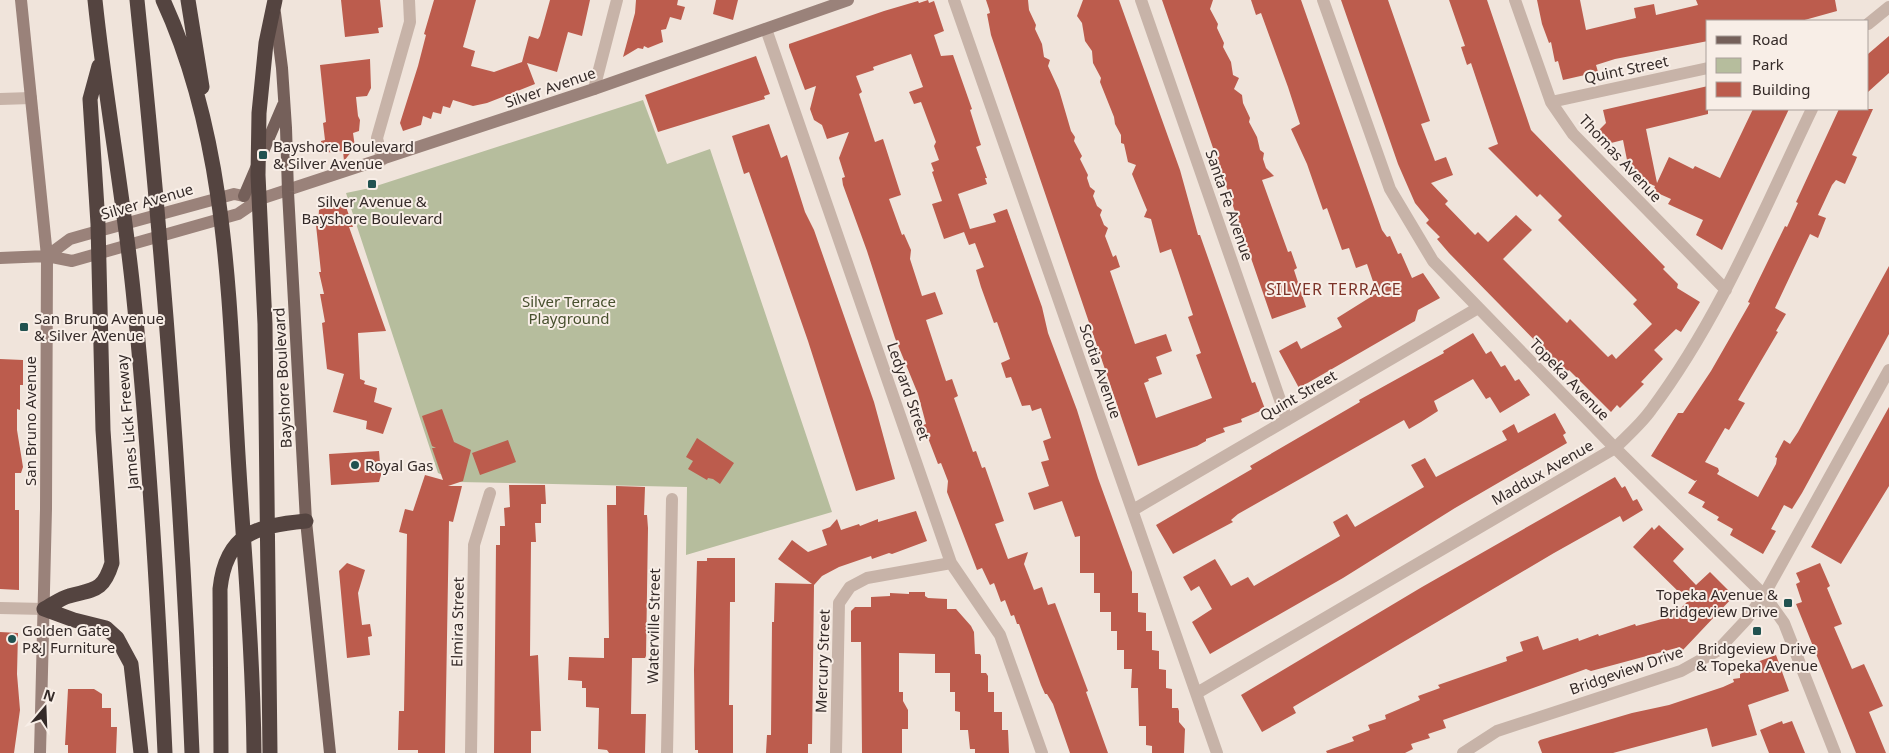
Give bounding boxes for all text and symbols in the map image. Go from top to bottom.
legend [1706,20,1869,110]
text: Road [1752,29,1788,49]
street label: Quint Street [1582,50,1670,88]
text: Park [1752,54,1784,74]
street label: Silver Avenue [502,62,598,112]
text: Building [1752,79,1810,99]
street label: Thomas Avenue [1575,110,1667,206]
place label: Bayshore Boulevard & Silver Avenue [273,136,414,173]
street label: Santa Fe Avenue [1202,147,1258,263]
marker: Bayshore Boulevard & Silver Avenue [257,149,269,161]
street label: Silver Avenue [99,178,195,224]
marker: Silver Avenue & Bayshore Boulevard [366,178,378,190]
place label: Silver Avenue & Bayshore Boulevard [302,191,442,228]
district label: SILVER TERRACE [1266,278,1402,300]
park label: Silver Terrace Playground [522,291,616,328]
street label: Bayshore Boulevard [268,307,296,449]
place label: San Bruno Avenue & Silver Avenue [34,308,164,345]
marker: San Bruno Avenue & Silver Avenue [18,321,30,333]
street label: Scotia Avenue [1075,321,1127,421]
street label: Topeka Avenue [1526,334,1614,424]
street label: Ledyard Street [883,339,935,443]
street label: James Lick Freeway [111,353,143,492]
street label: San Bruno Avenue [20,356,40,486]
street label: Quint Street [1256,365,1340,425]
street label: Maddux Avenue [1488,435,1596,509]
place label: Royal Gas [365,455,433,475]
marker: Royal Gas [349,459,361,471]
street label: Waterville Street [642,567,664,684]
street label: Elmira Street [446,576,468,667]
place label: Topeka Avenue & Bridgeview Drive [1656,584,1778,621]
marker: Topeka Avenue & Bridgeview Drive [1782,597,1794,609]
street label: Mercury Street [810,608,834,713]
place label: Golden Gate P&J Furniture [22,620,115,657]
marker: Bridgeview Drive & Topeka Avenue [1751,625,1763,637]
marker: Golden Gate P&J Furniture [6,633,18,645]
place label: Bridgeview Drive & Topeka Avenue [1696,638,1818,675]
street label: Bridgeview Drive [1567,641,1685,699]
north arrow [20,683,70,733]
text: N [41,684,58,706]

